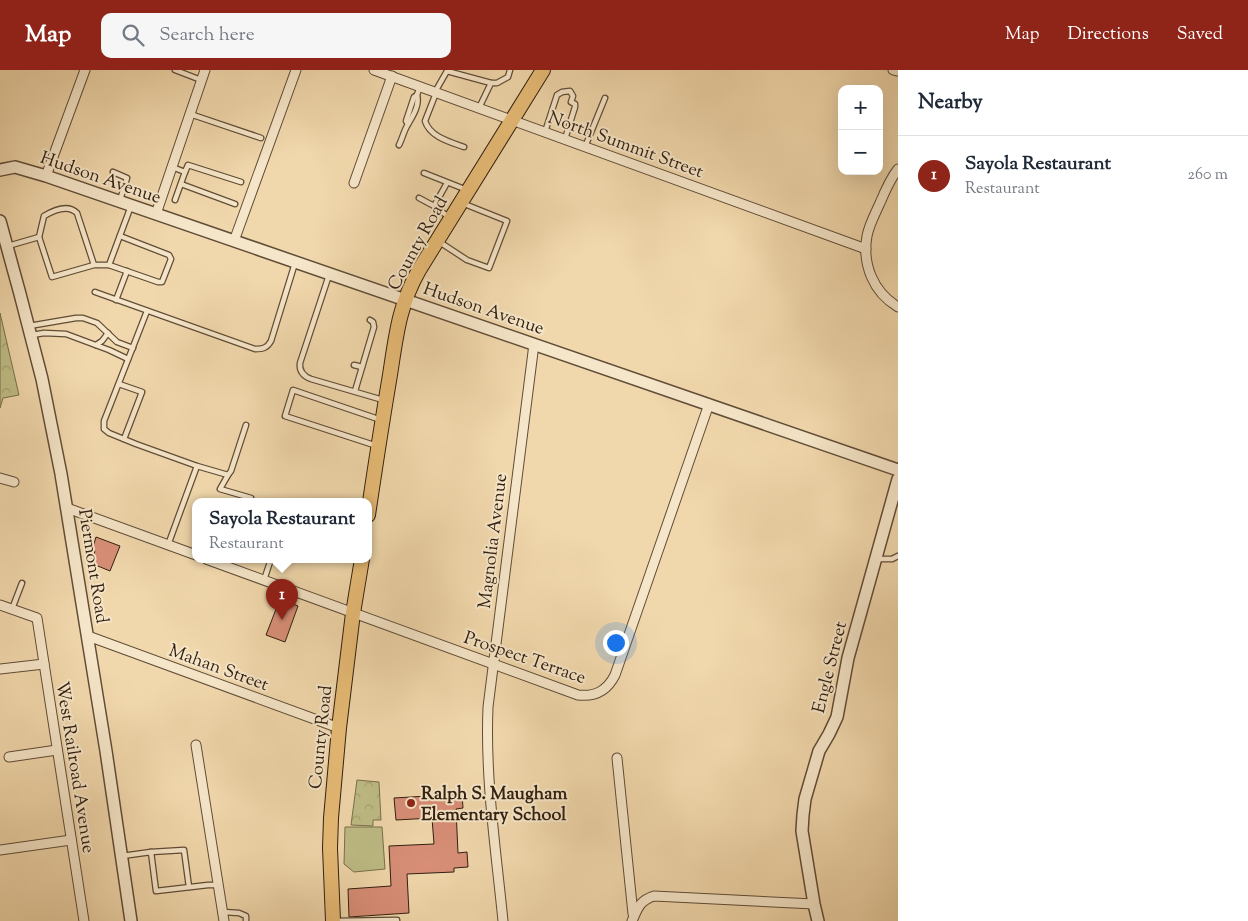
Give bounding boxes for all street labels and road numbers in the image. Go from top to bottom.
street label: North Summit Street [544,106,707,186]
street label: Hudson Avenue [36,146,164,212]
street label: County Road [382,192,455,296]
street label: Hudson Avenue [419,277,547,343]
street label: Magnolia Avenue [473,472,515,610]
street label: Piermont Road [70,507,114,625]
street label: Engle Street [807,619,855,716]
street label: Prospect Terrace [460,626,589,692]
street label: Mahan Street [165,639,272,699]
street label: West Railroad Avenue [48,680,100,855]
street label: County Road [304,684,340,790]

